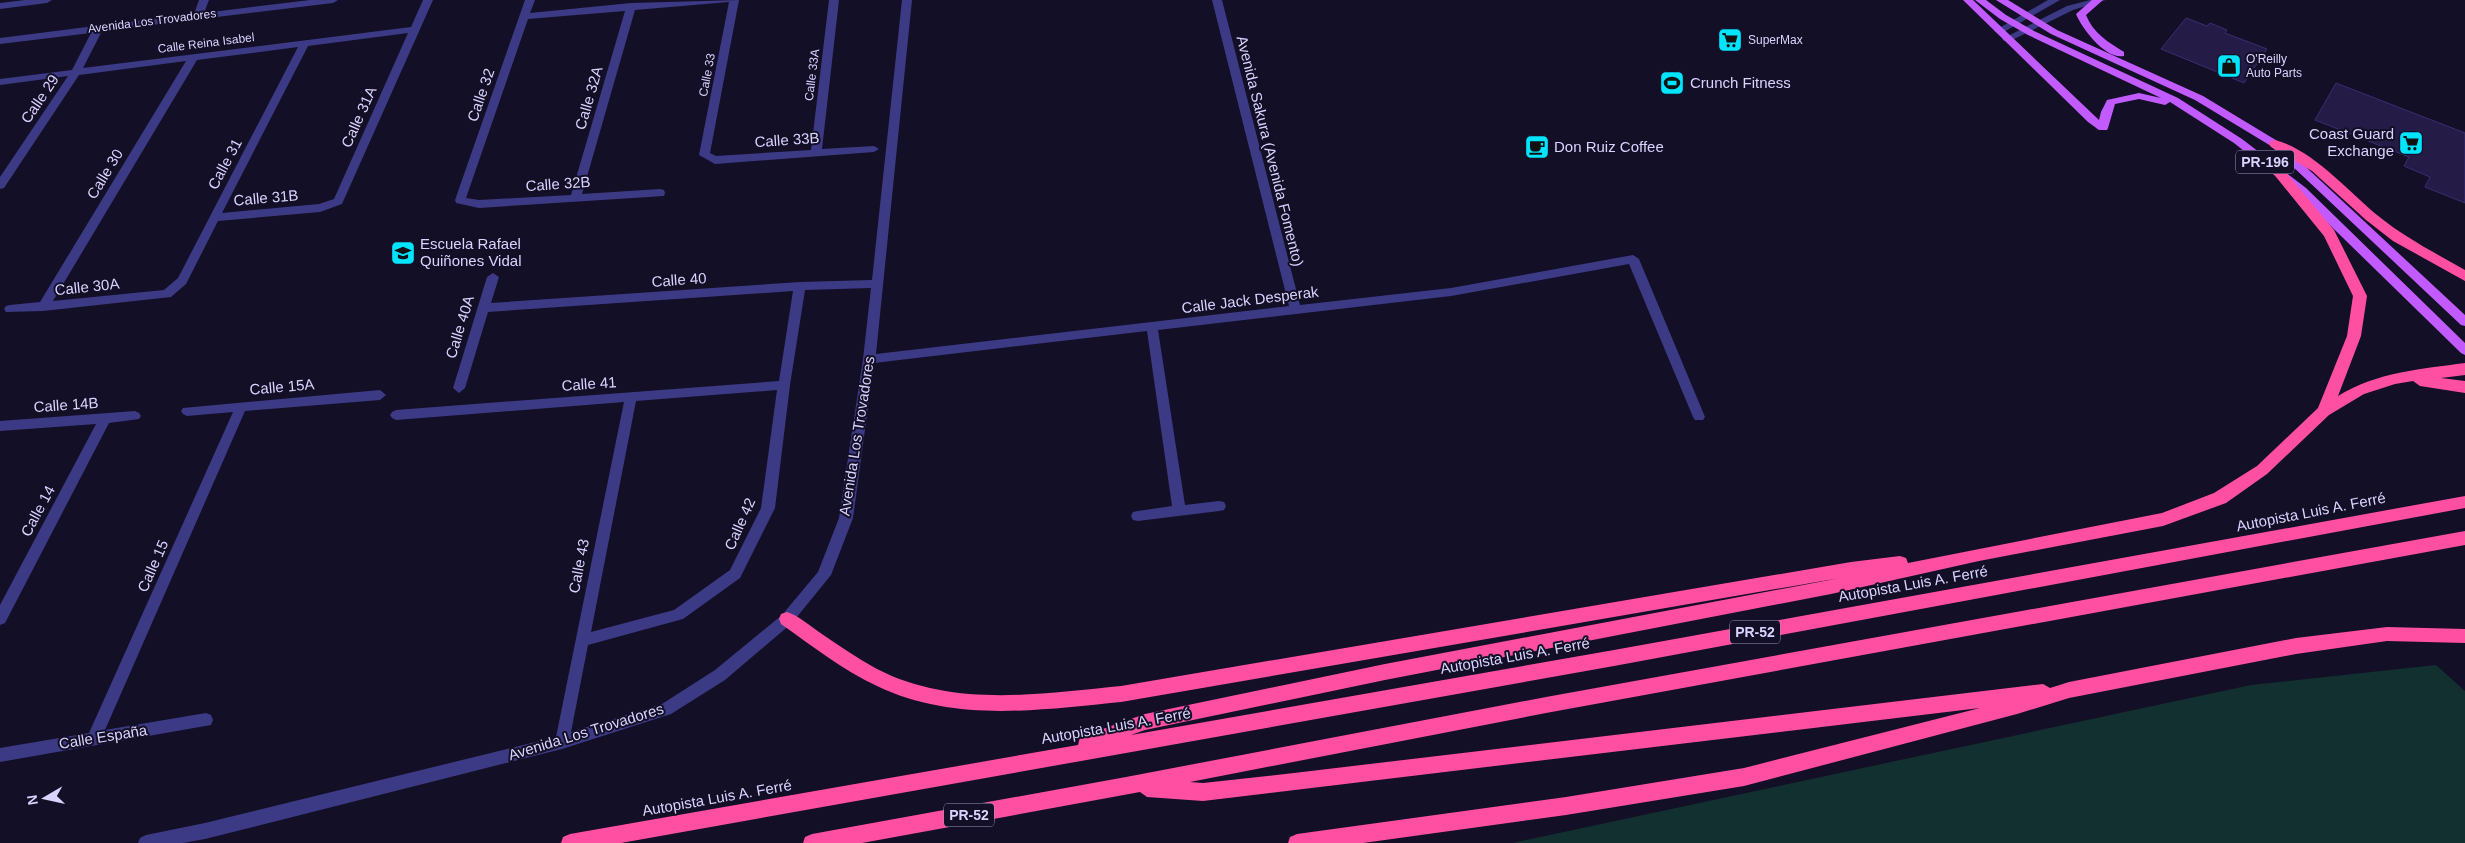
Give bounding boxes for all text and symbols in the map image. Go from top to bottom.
street label: Avenida Los Trovadores [87,6,217,36]
supermarket icon: SuperMax [1717,27,1743,53]
street label: Calle Reina Isabel [157,30,255,56]
place label: SuperMax [1748,33,1803,47]
street label: Avenida Sakura (Avenida Fomento) [1234,34,1307,268]
street label: Calle 33A [802,48,822,102]
street label: Calle 33 [696,52,718,98]
place label: O'Reilly Auto Parts [2246,52,2302,80]
shop icon: O'Reilly Auto Parts [2216,53,2242,79]
street label: Calle 32A [571,64,606,131]
street label: Calle 32 [464,66,498,124]
sports icon: Crunch Fitness [1659,70,1685,96]
street label: Calle 29 [17,71,62,126]
place label: Crunch Fitness [1690,74,1791,91]
street label: Calle 31A [338,84,380,150]
place label: Coast Guard Exchange [2309,125,2394,159]
street label: Calle 33B [754,129,820,150]
supermarket icon: Coast Guard Exchange [2398,130,2424,156]
cafe icon: Don Ruiz Coffee [1524,134,1550,160]
street label: Calle 31 [204,135,245,192]
place label: Don Ruiz Coffee [1554,138,1664,155]
street label: Calle 30 [83,146,126,202]
road number: PR-196 [2236,150,2294,173]
street label: Calle 32B [525,173,591,194]
street label: Calle 31B [233,186,299,209]
place label: Escuela Rafael Quiñones Vidal [420,235,521,269]
school or university icon: Escuela Rafael Quiñones Vidal [390,240,416,266]
street label: Calle 40 [651,269,707,290]
street label: Calle 30A [54,275,120,298]
street label: Calle Jack Desperak [1181,283,1320,316]
street label: Calle 40A [442,293,477,360]
street label: Avenida Los Trovadores [835,355,878,517]
street label: Calle 41 [561,373,617,394]
street label: Calle 15A [249,375,315,398]
street label: Calle 14B [33,394,99,415]
street label: Calle 14 [17,482,58,539]
street label: Autopista Luis A. Ferré [2235,489,2387,534]
street label: Calle 42 [721,495,759,552]
street label: Calle 15 [134,537,172,594]
street label: Calle 43 [565,537,592,595]
street label: Autopista Luis A. Ferré [1837,562,1989,605]
road number: PR-52 [1730,620,1780,644]
street label: Autopista Luis A. Ferré [1439,634,1591,677]
street label: Avenida Los Trovadores [506,700,666,763]
street label: Autopista Luis A. Ferré [1040,704,1192,747]
street label: Calle España [58,721,149,752]
north arrow [20,773,70,823]
street label: Autopista Luis A. Ferré [641,776,793,819]
text: N [23,794,41,806]
road number: PR-52 [944,804,994,826]

